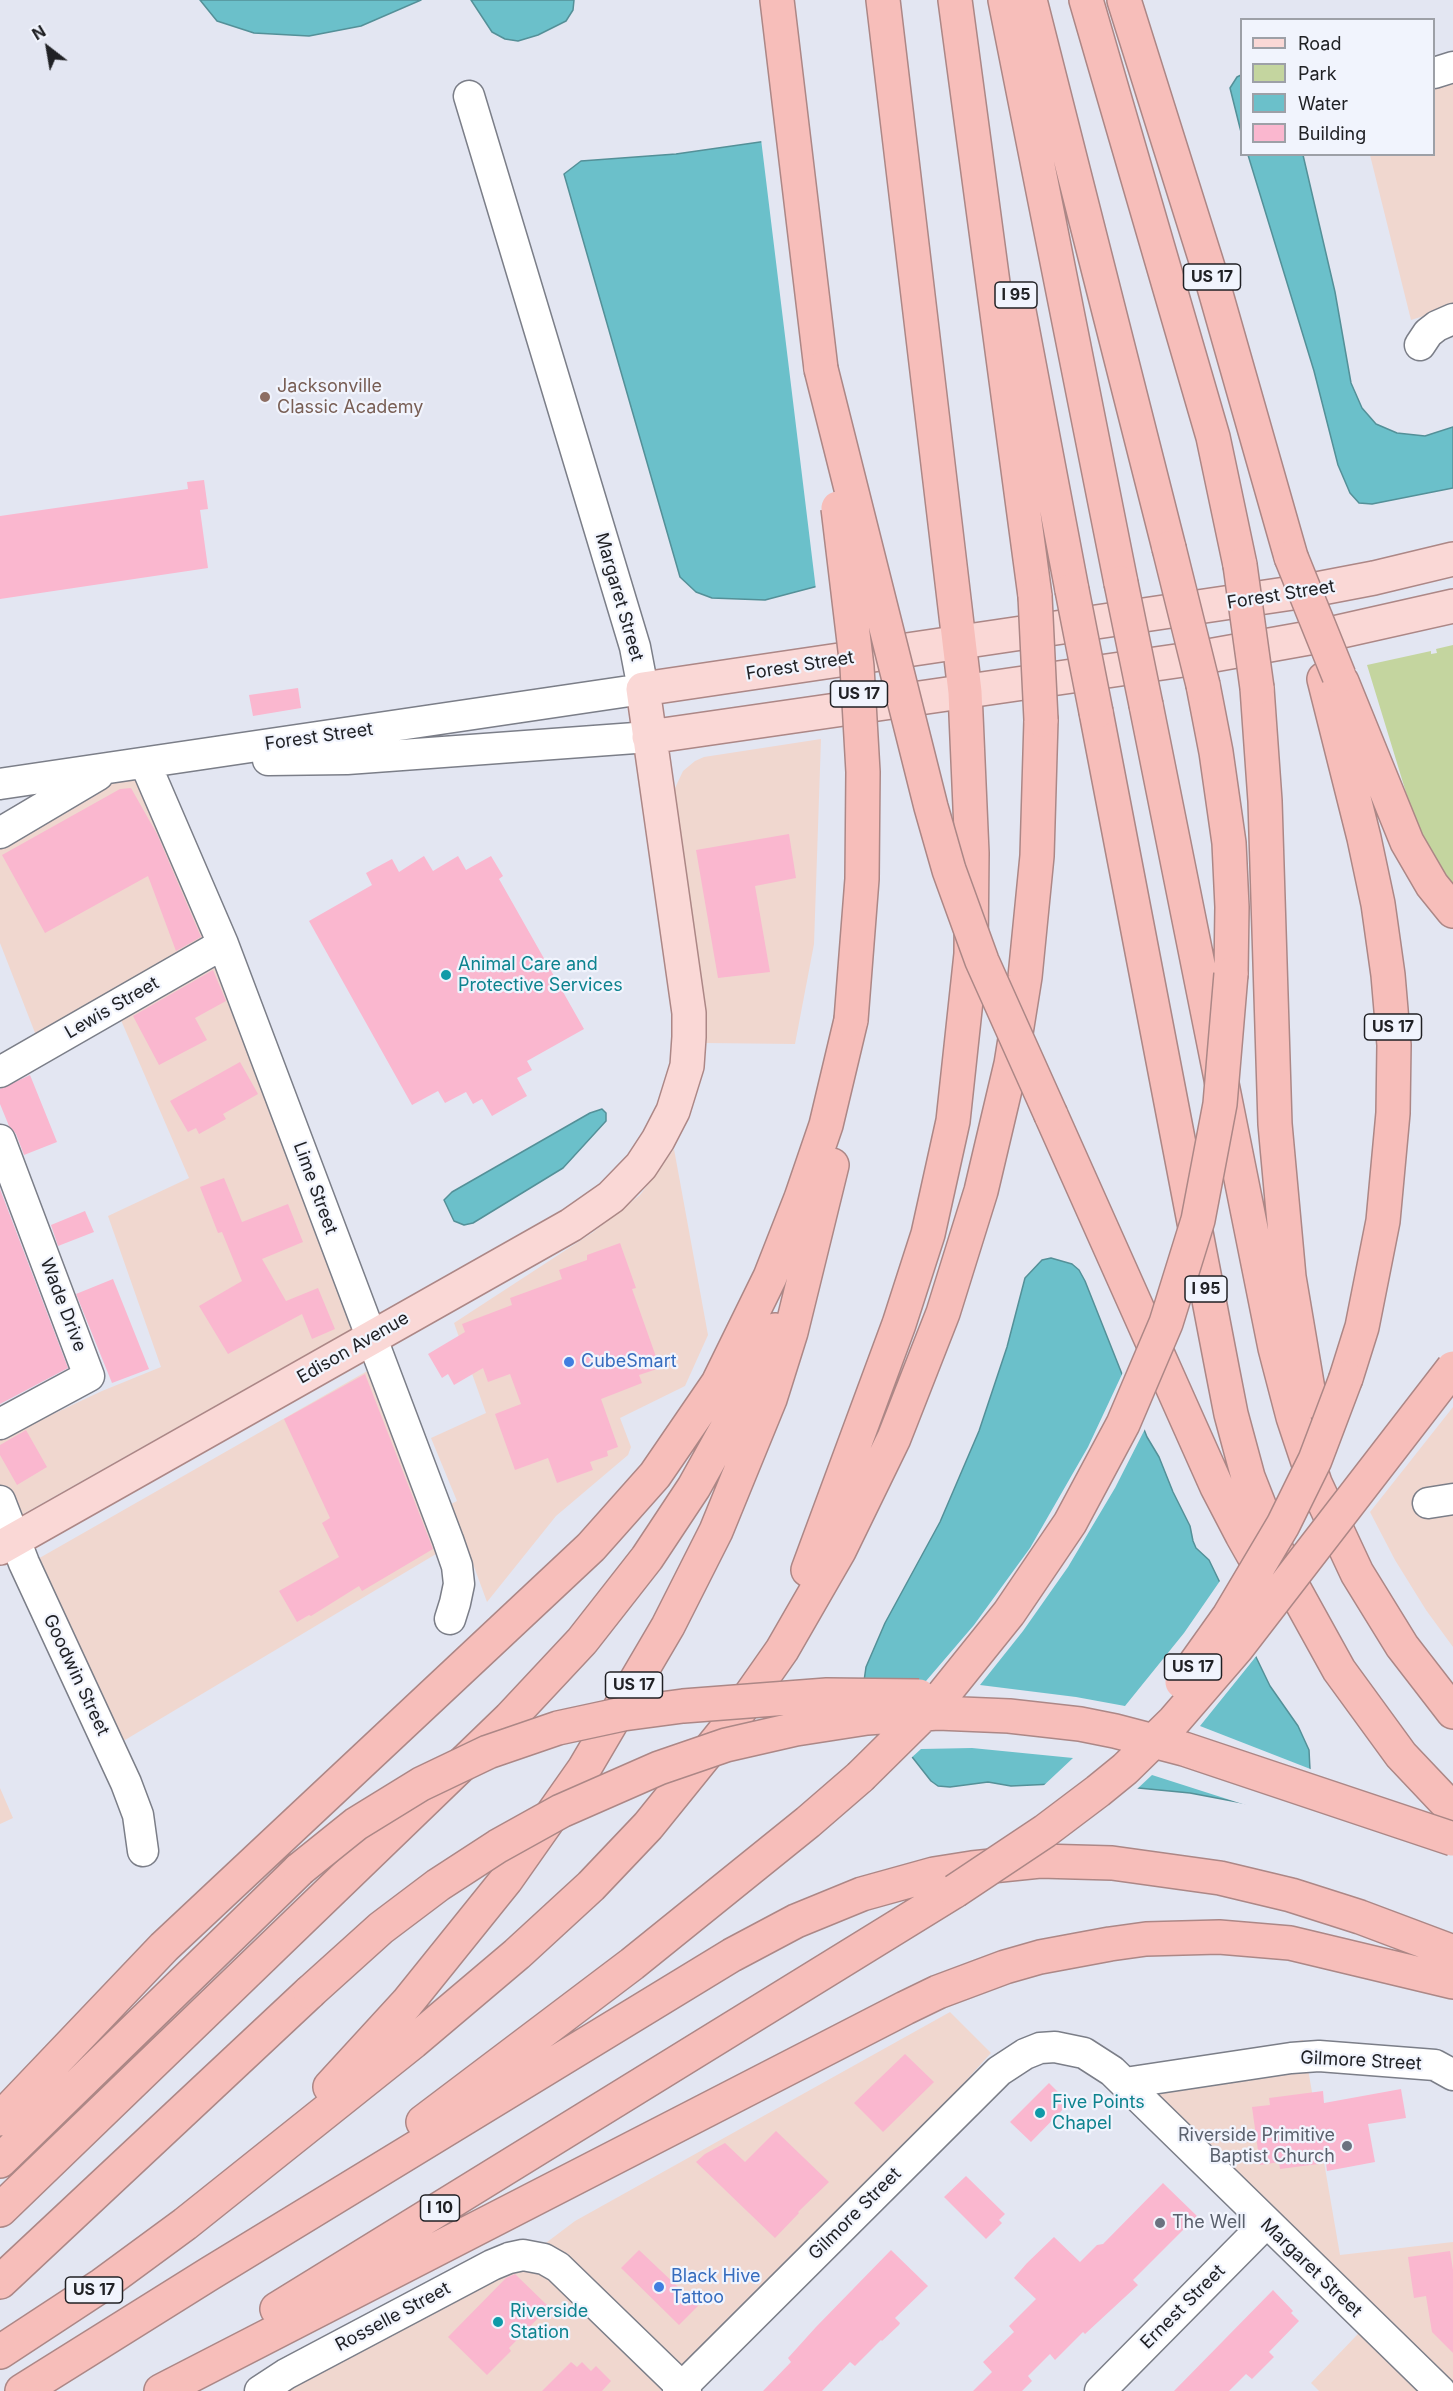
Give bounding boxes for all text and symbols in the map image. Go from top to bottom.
north arrow [18,18,78,78]
legend [1240,18,1435,156]
text: N [28,21,49,44]
text: Road [1298,33,1341,54]
text: Park [1298,63,1337,84]
text: Water [1298,93,1348,114]
text: Building [1298,123,1366,144]
road number: US 17 [1184,264,1240,290]
road number: I 95 [995,282,1037,308]
place label: Jacksonville Classic Academy [277,376,423,418]
marker: Jacksonville Classic Academy [258,390,272,404]
street label: Margaret Street [590,530,648,664]
street label: Forest Street [1226,576,1336,614]
street label: Forest Street [745,647,855,685]
road number: US 17 [830,681,888,707]
street label: Forest Street [264,719,374,755]
place label: Animal Care and Protective Services [458,954,623,996]
marker: Animal Care and Protective Services [439,968,453,982]
street label: Lewis Street [61,972,163,1044]
road number: US 17 [1364,1014,1422,1040]
street label: Lime Street [288,1139,342,1237]
street label: Wade Drive [35,1255,91,1355]
road number: I 95 [1185,1276,1227,1302]
street label: Edison Avenue [293,1307,413,1389]
place label: CubeSmart [581,1351,677,1373]
marker: CubeSmart [562,1355,576,1369]
street label: Goodwin Street [38,1611,114,1739]
road number: US 17 [1164,1654,1222,1680]
road number: US 17 [606,1672,662,1698]
street label: Gilmore Street [1300,2047,1422,2075]
place label: Five Points Chapel [1052,2092,1145,2134]
marker: Five Points Chapel [1033,2106,1047,2120]
place label: Riverside Primitive Baptist Church [1178,2125,1335,2168]
marker: Riverside Primitive Baptist Church [1340,2139,1354,2153]
street label: Gilmore Street [804,2163,906,2265]
road number: I 10 [420,2195,460,2221]
place label: The Well [1172,2212,1246,2234]
street label: Margaret Street [1256,2214,1366,2322]
marker: The Well [1153,2216,1167,2230]
street label: Ernest Street [1136,2260,1230,2354]
place label: Black Hive Tattoo [671,2266,760,2308]
road number: US 17 [66,2277,122,2303]
street label: Rosselle Street [332,2278,454,2356]
marker: Black Hive Tattoo [652,2280,666,2294]
place label: Riverside Station [510,2301,588,2344]
marker: Riverside Station [491,2315,505,2329]

